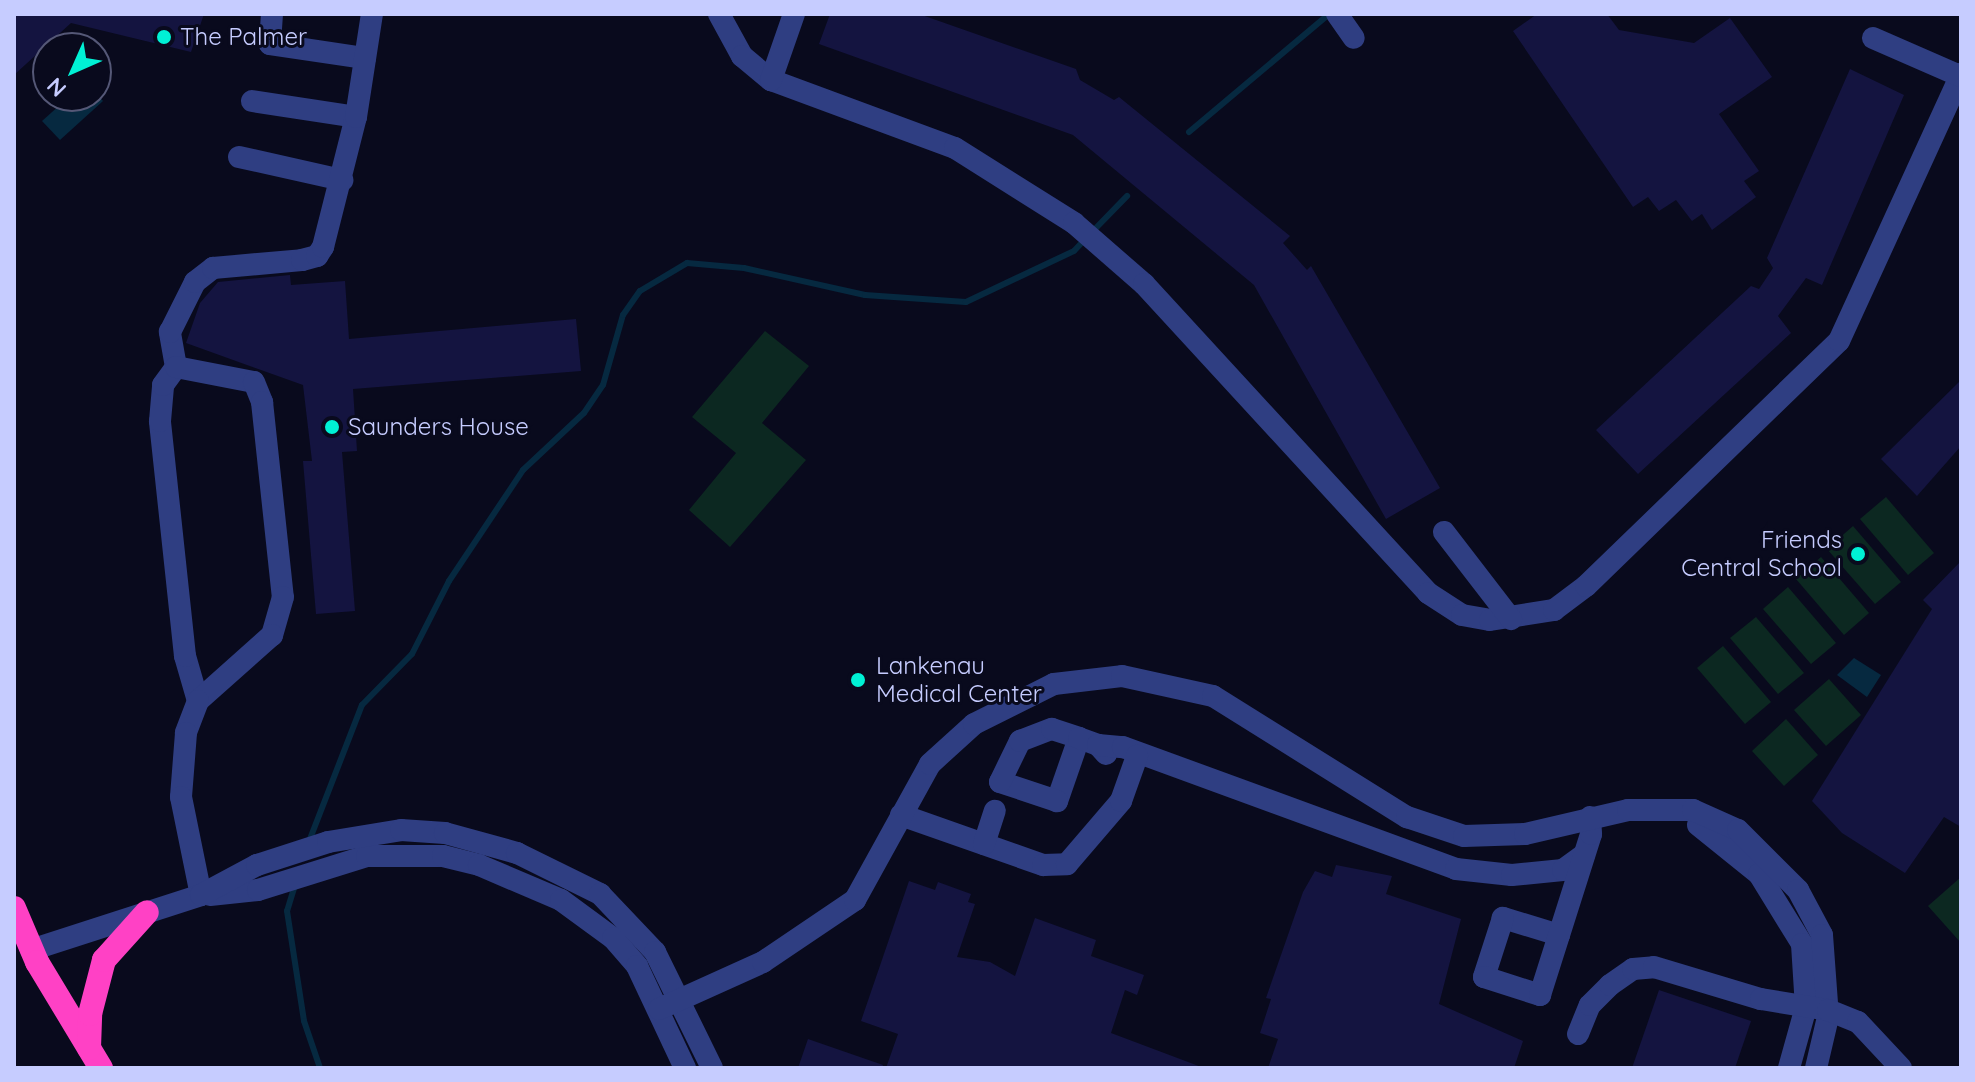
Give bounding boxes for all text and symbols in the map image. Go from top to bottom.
place label: The Palmer [180,23,307,51]
marker: The Palmer [155,28,173,46]
north arrow [32,32,112,112]
text: N [41,72,72,103]
place label: Saunders House [348,413,529,441]
marker: Saunders House [323,418,341,436]
place label: Friends Central School [1681,526,1842,582]
marker: Friends Central School [1849,545,1867,563]
place label: Lankenau Medical Center [876,652,1042,708]
marker: Lankenau Medical Center [847,669,869,691]

